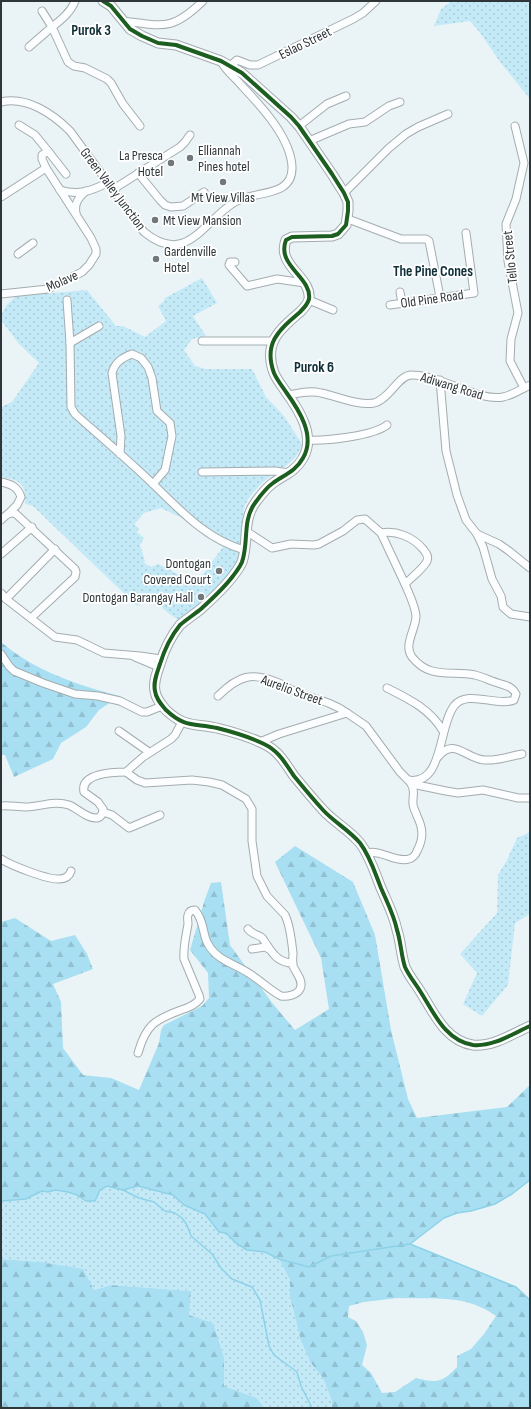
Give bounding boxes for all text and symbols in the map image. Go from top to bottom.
district label: Purok 3 [71,21,111,40]
street label: Eslao Street [276,23,334,63]
place label: Elliannah Pines hotel [198,142,250,175]
street label: Green Valley Junction [76,144,150,234]
place label: La Presca Hotel [119,147,163,180]
marker: Elliannah Pines hotel [185,153,195,163]
marker: La Presca Hotel [166,158,176,168]
marker: Mt View Villas [218,177,228,187]
place label: Mt View Villas [191,189,255,206]
place label: Mt View Mansion [163,212,242,229]
marker: Mt View Mansion [150,215,160,225]
street label: Tello Street [499,230,521,284]
place label: Gardenville Hotel [164,243,216,276]
marker: Gardenville Hotel [151,254,161,264]
district label: The Pine Cones [393,262,473,281]
street label: Molave [43,267,81,295]
street label: Old Pine Road [399,286,465,312]
district label: Purok 6 [294,358,334,377]
street label: Adiwang Road [418,368,485,404]
place label: Dontogan Covered Court [143,555,211,588]
marker: Dontogan Covered Court [214,566,224,576]
place label: Dontogan Barangay Hall [82,589,193,606]
marker: Dontogan Barangay Hall [196,592,206,602]
street label: Aurelio Street [258,671,325,709]

